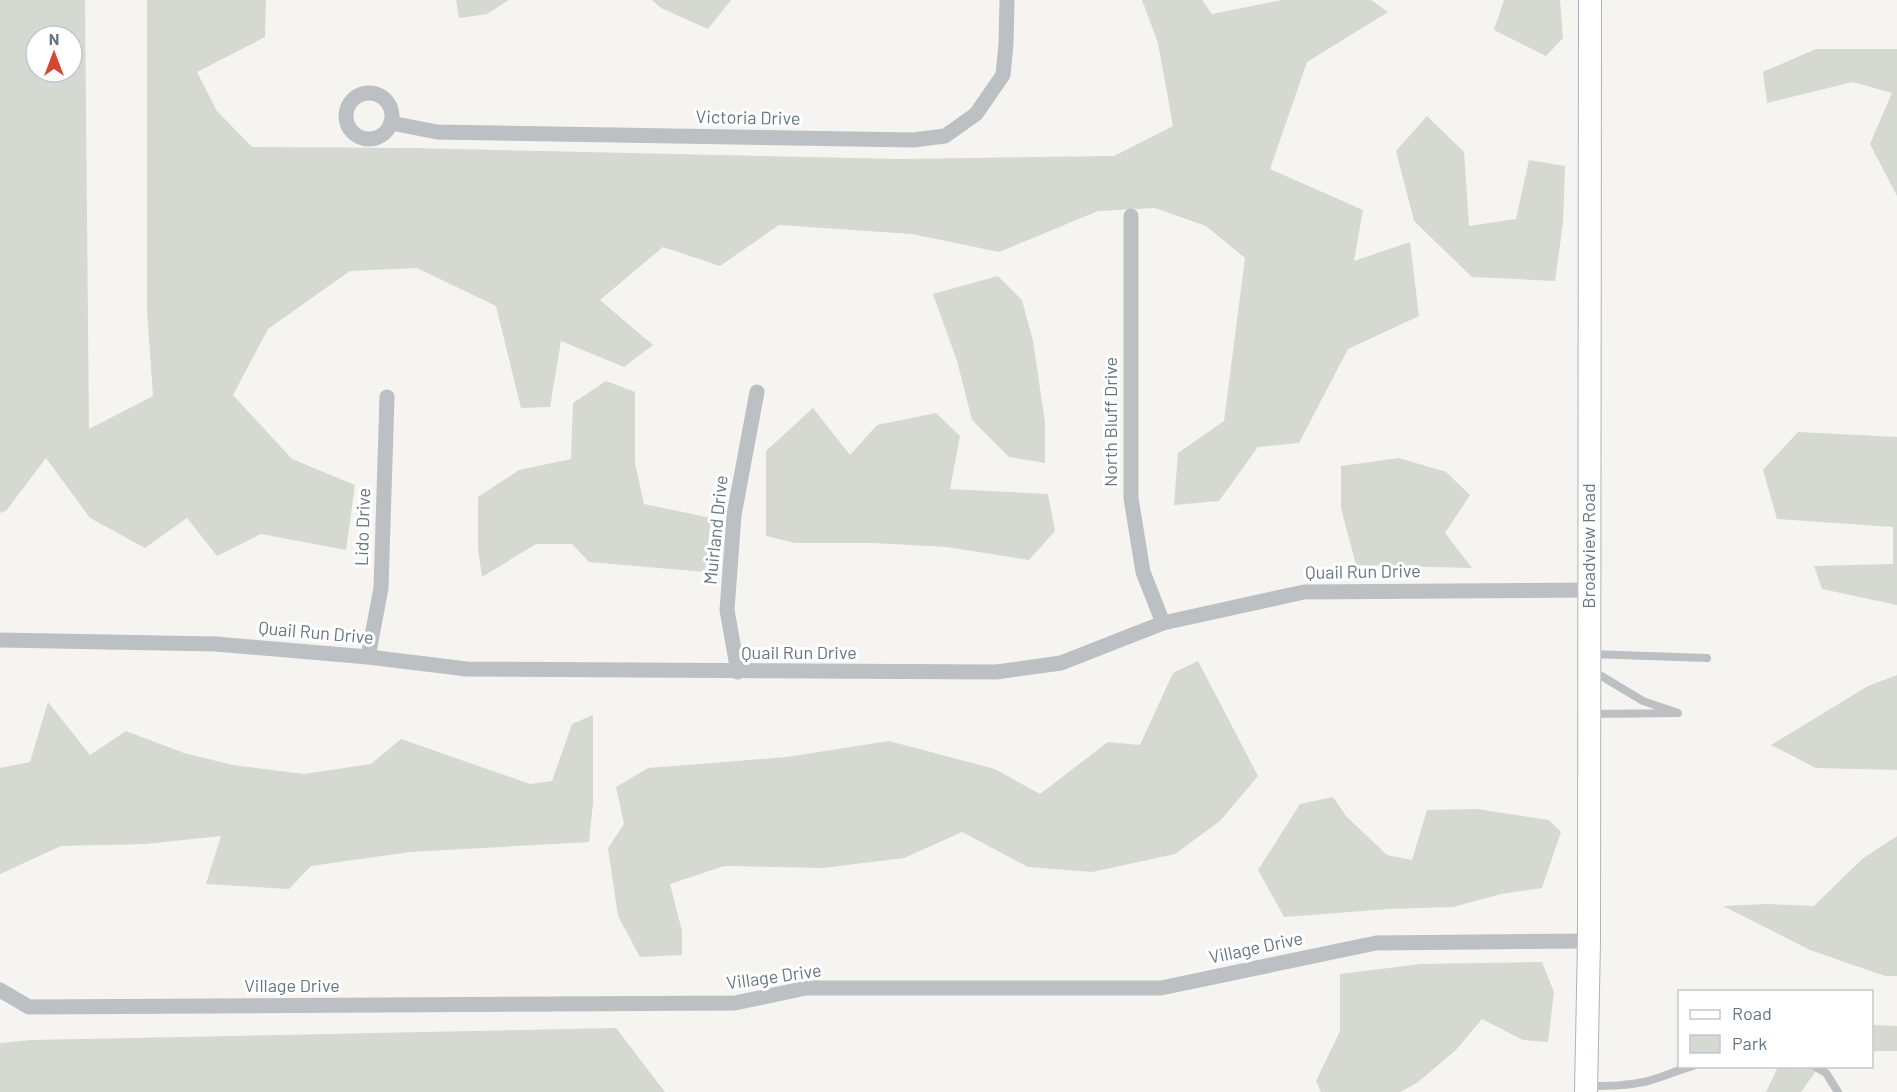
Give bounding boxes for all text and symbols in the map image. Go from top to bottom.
north arrow [24,24,84,84]
text: N [49,29,59,48]
street label: Victoria Drive [695,105,801,129]
street label: North Bluff Drive [1099,357,1121,487]
street label: Muirland Drive [698,474,732,586]
street label: Broadview Road [1577,483,1599,609]
street label: Lido Drive [350,488,374,566]
street label: Quail Run Drive [1305,559,1421,583]
street label: Quail Run Drive [258,616,375,648]
street label: Quail Run Drive [741,641,857,663]
street label: Village Drive [1207,926,1305,968]
street label: Village Drive [725,958,823,994]
street label: Village Drive [244,974,340,996]
legend [1678,990,1873,1068]
text: Road [1732,1002,1772,1024]
text: Park [1732,1032,1767,1054]

